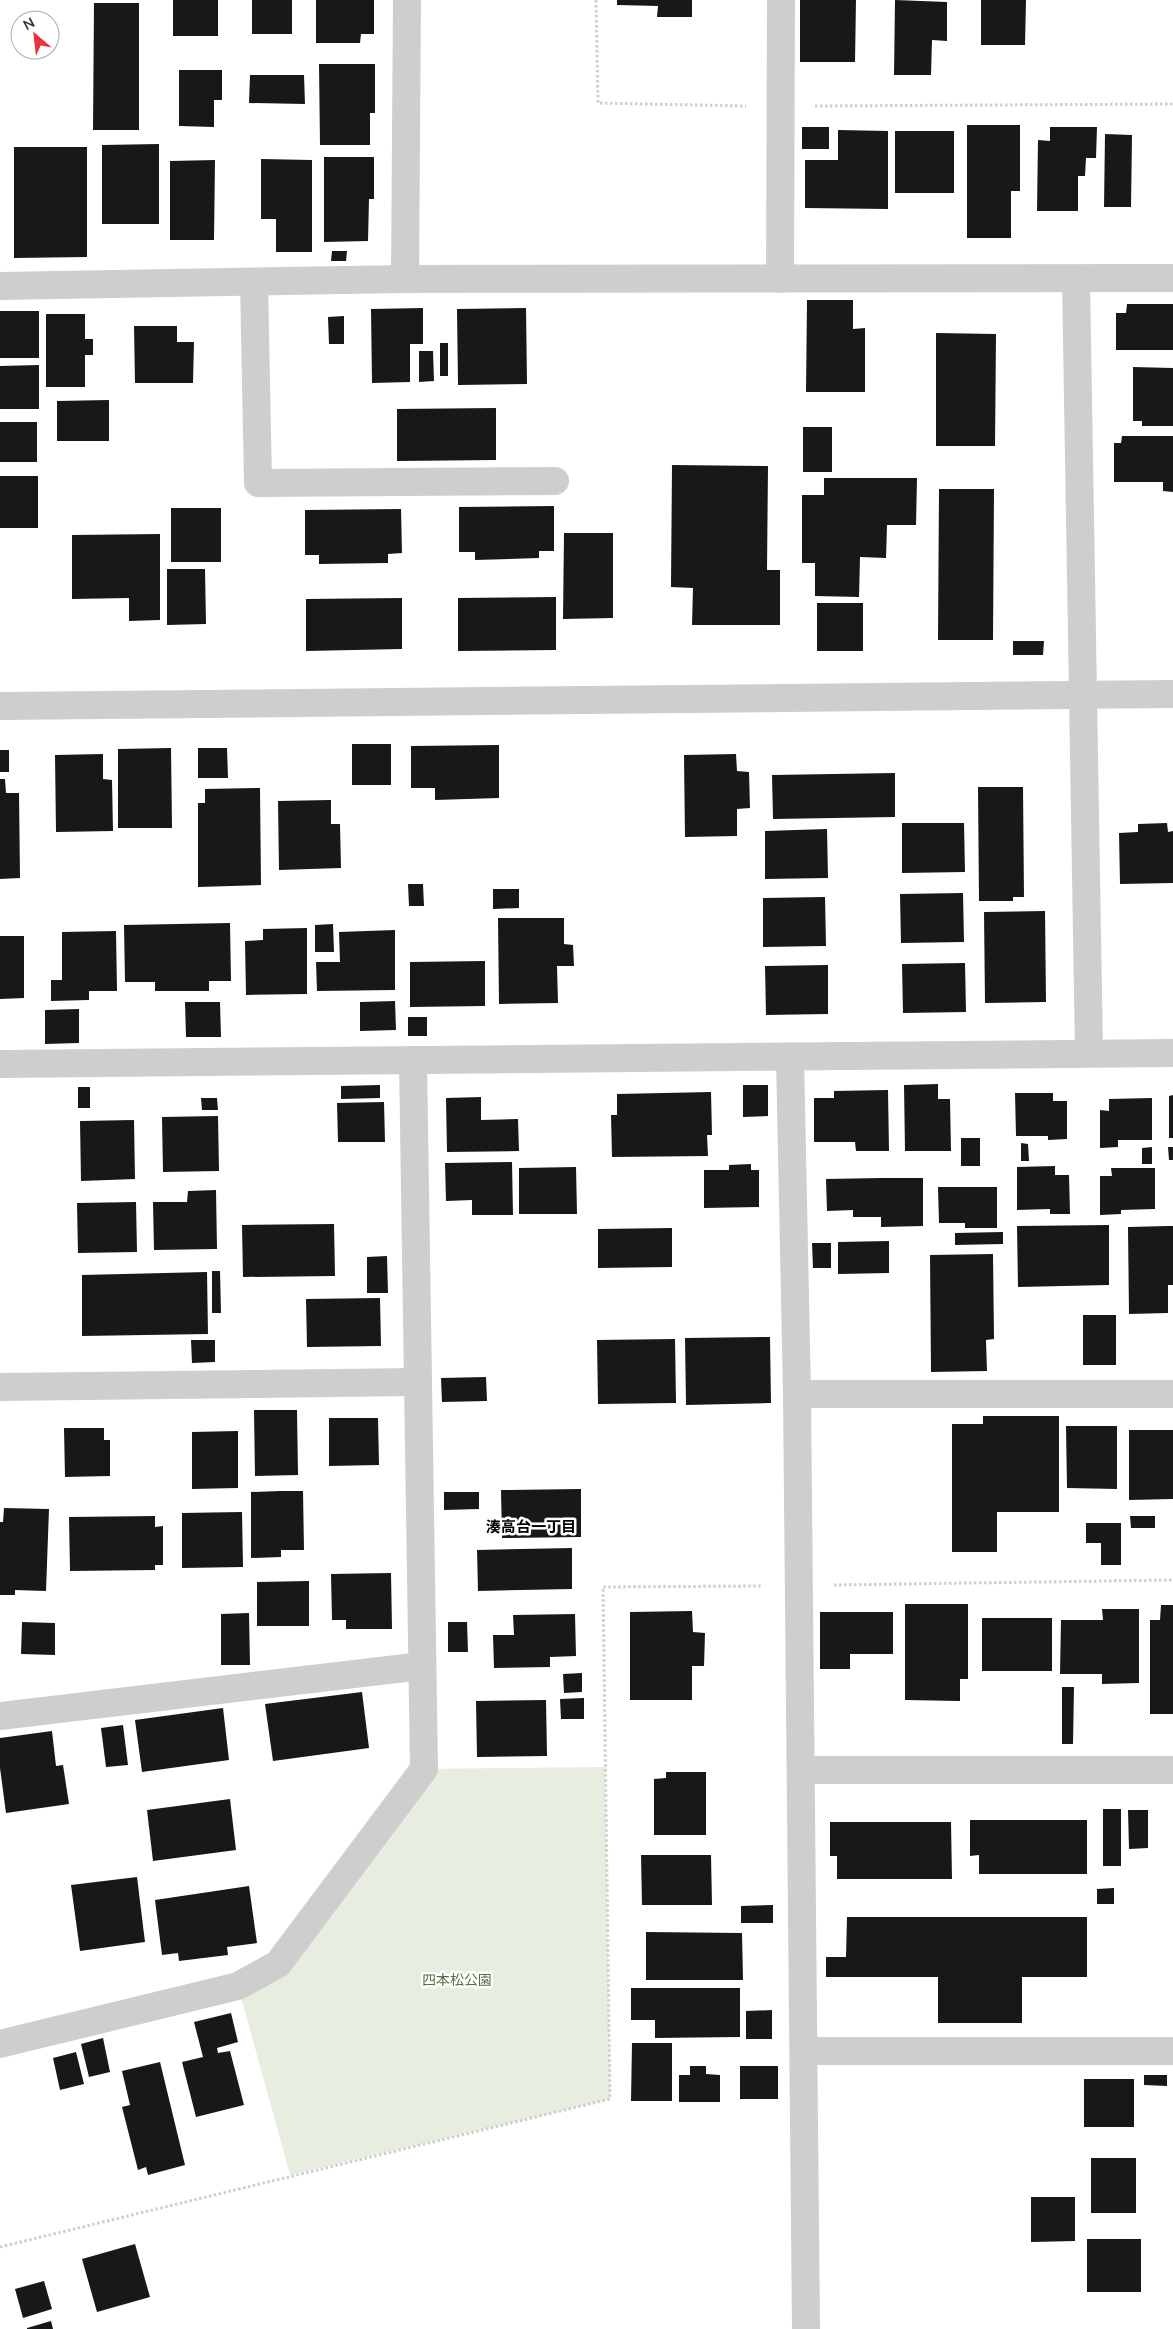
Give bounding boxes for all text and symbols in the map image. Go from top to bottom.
north arrow [10,10,60,60]
text: N [20,13,38,35]
district label: 湊高台一丁目 [486,1517,576,1537]
park label: 四本松公園 [422,1971,492,1990]

